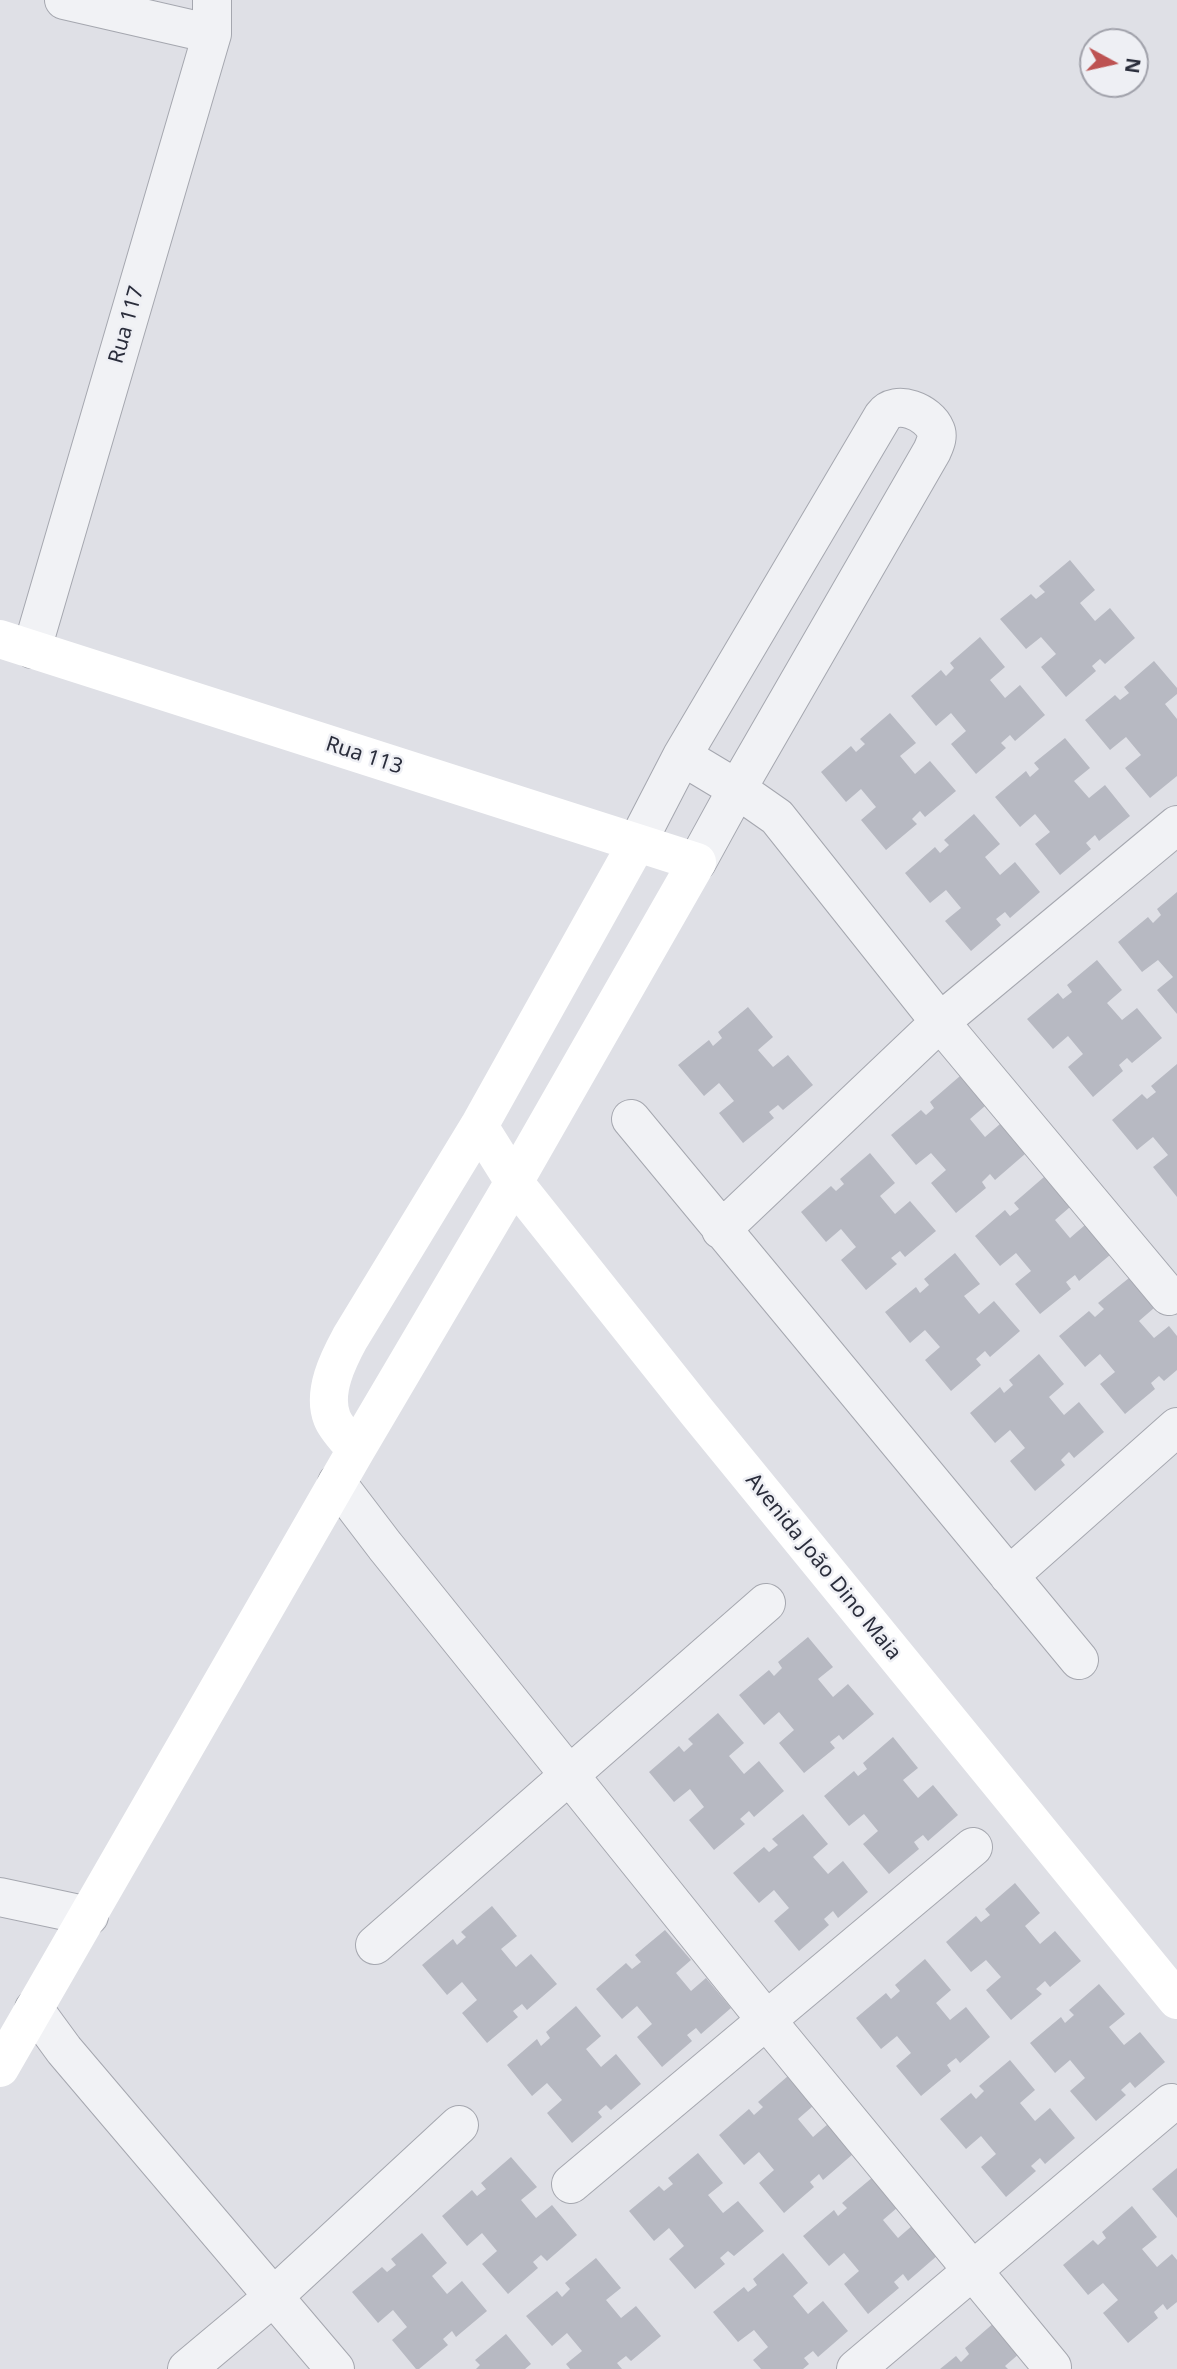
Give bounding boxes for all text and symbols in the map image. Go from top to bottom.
north arrow [1079,28,1149,98]
text: N [1119,56,1147,75]
street label: Rua 117 [104,283,150,367]
street label: Rua 113 [322,732,406,780]
street label: Avenida João Dino Maia [740,1469,906,1665]

